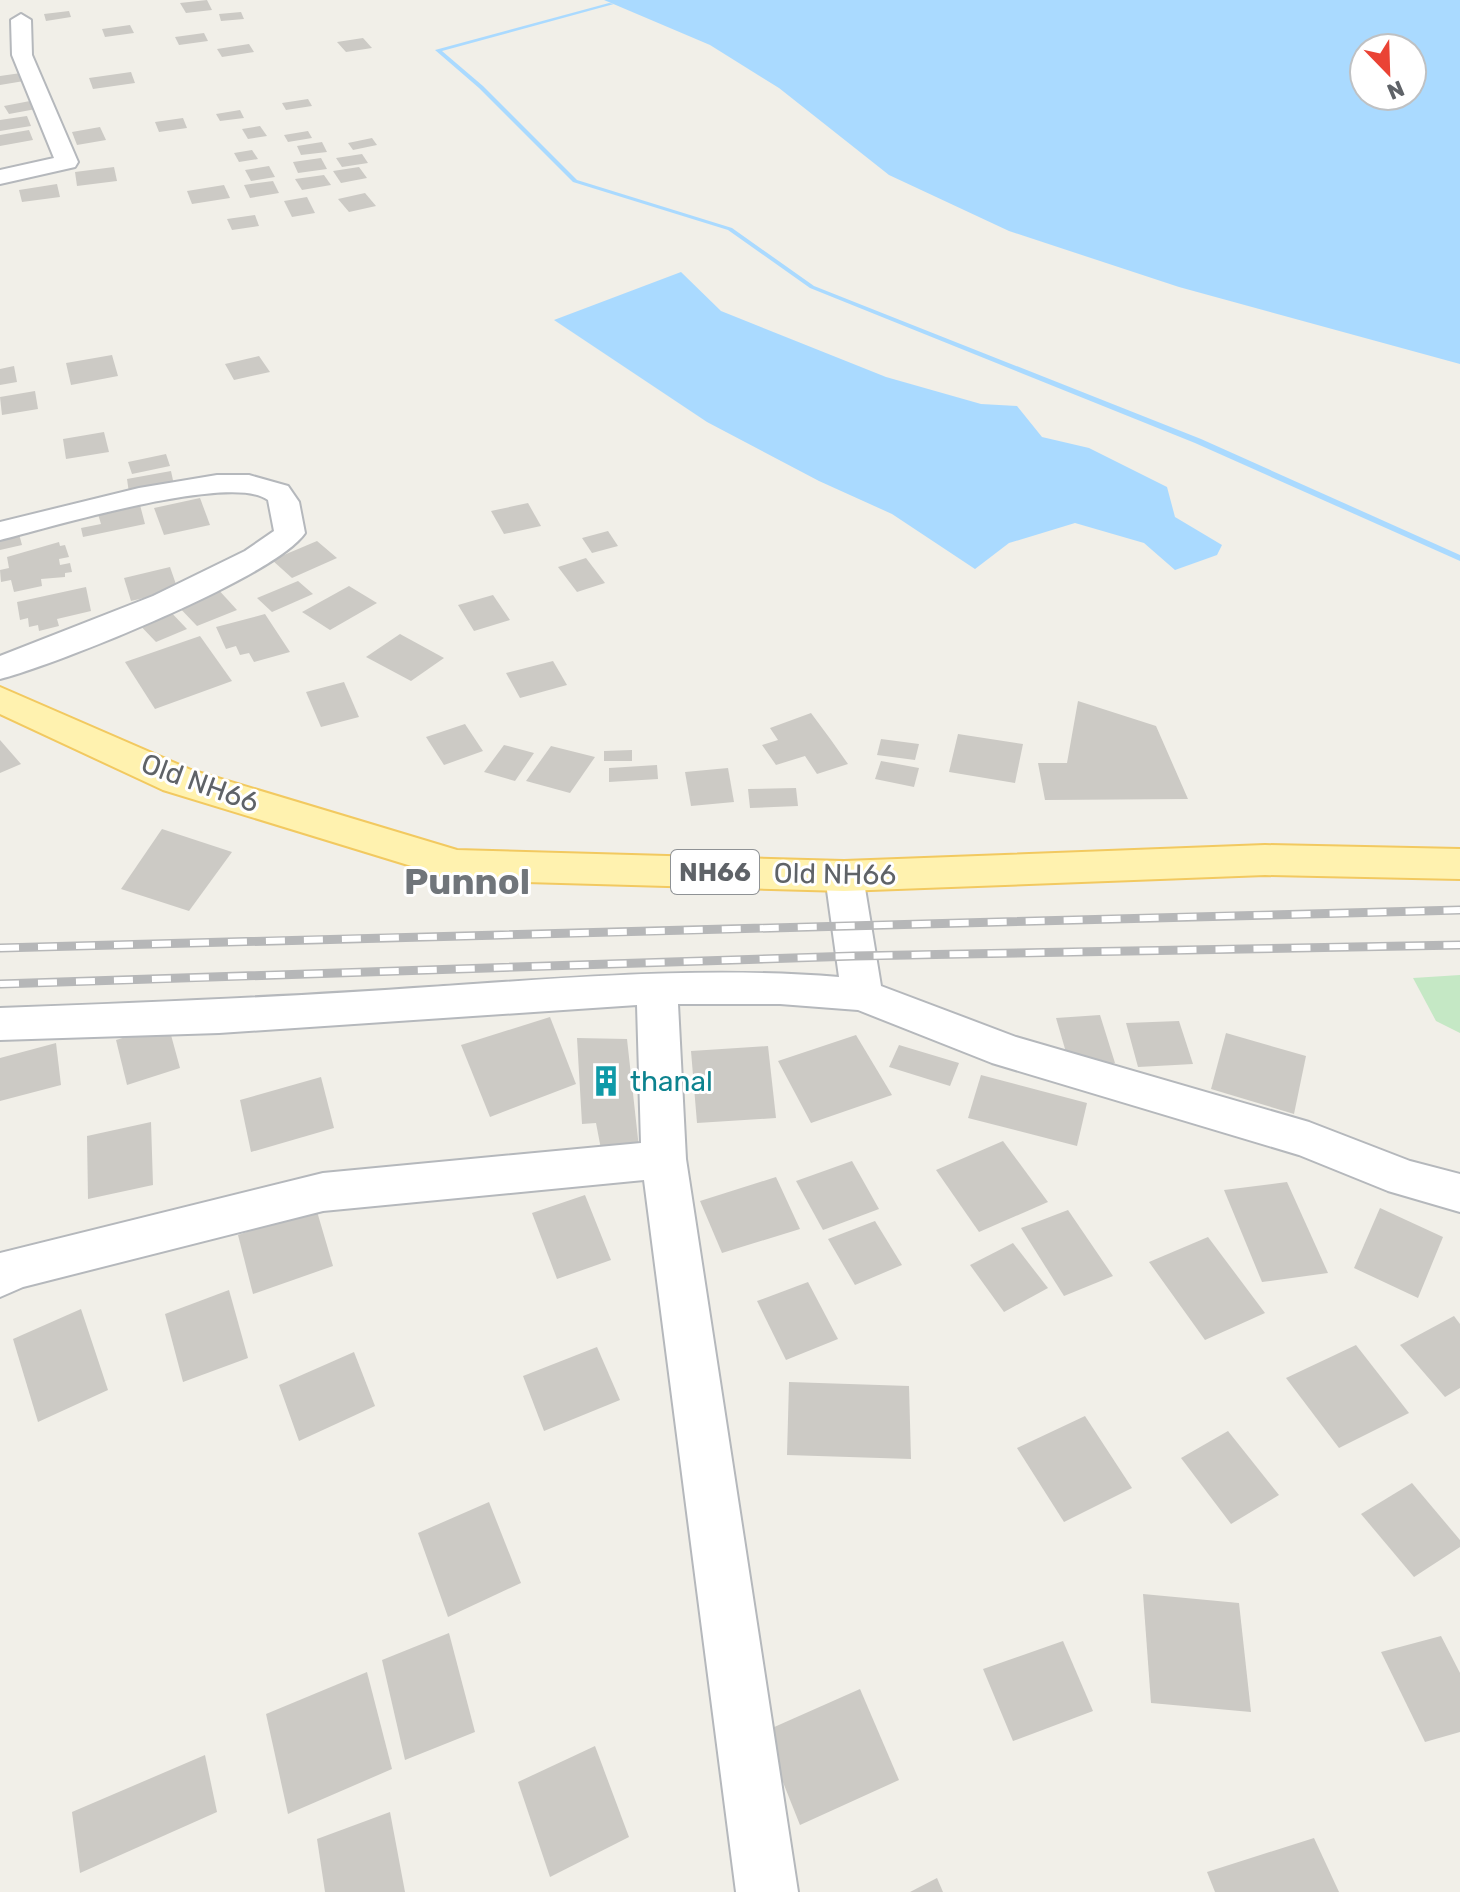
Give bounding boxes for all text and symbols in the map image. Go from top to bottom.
north arrow [1348,32,1428,112]
text: N [1383,74,1408,105]
street label: Old NH66 [137,747,263,819]
road number: NH66 [671,850,759,894]
street label: Old NH66 [773,856,897,892]
district label: Punnol [404,860,530,903]
building icon: thanal [589,1064,623,1098]
place label: thanal [630,1065,713,1098]

